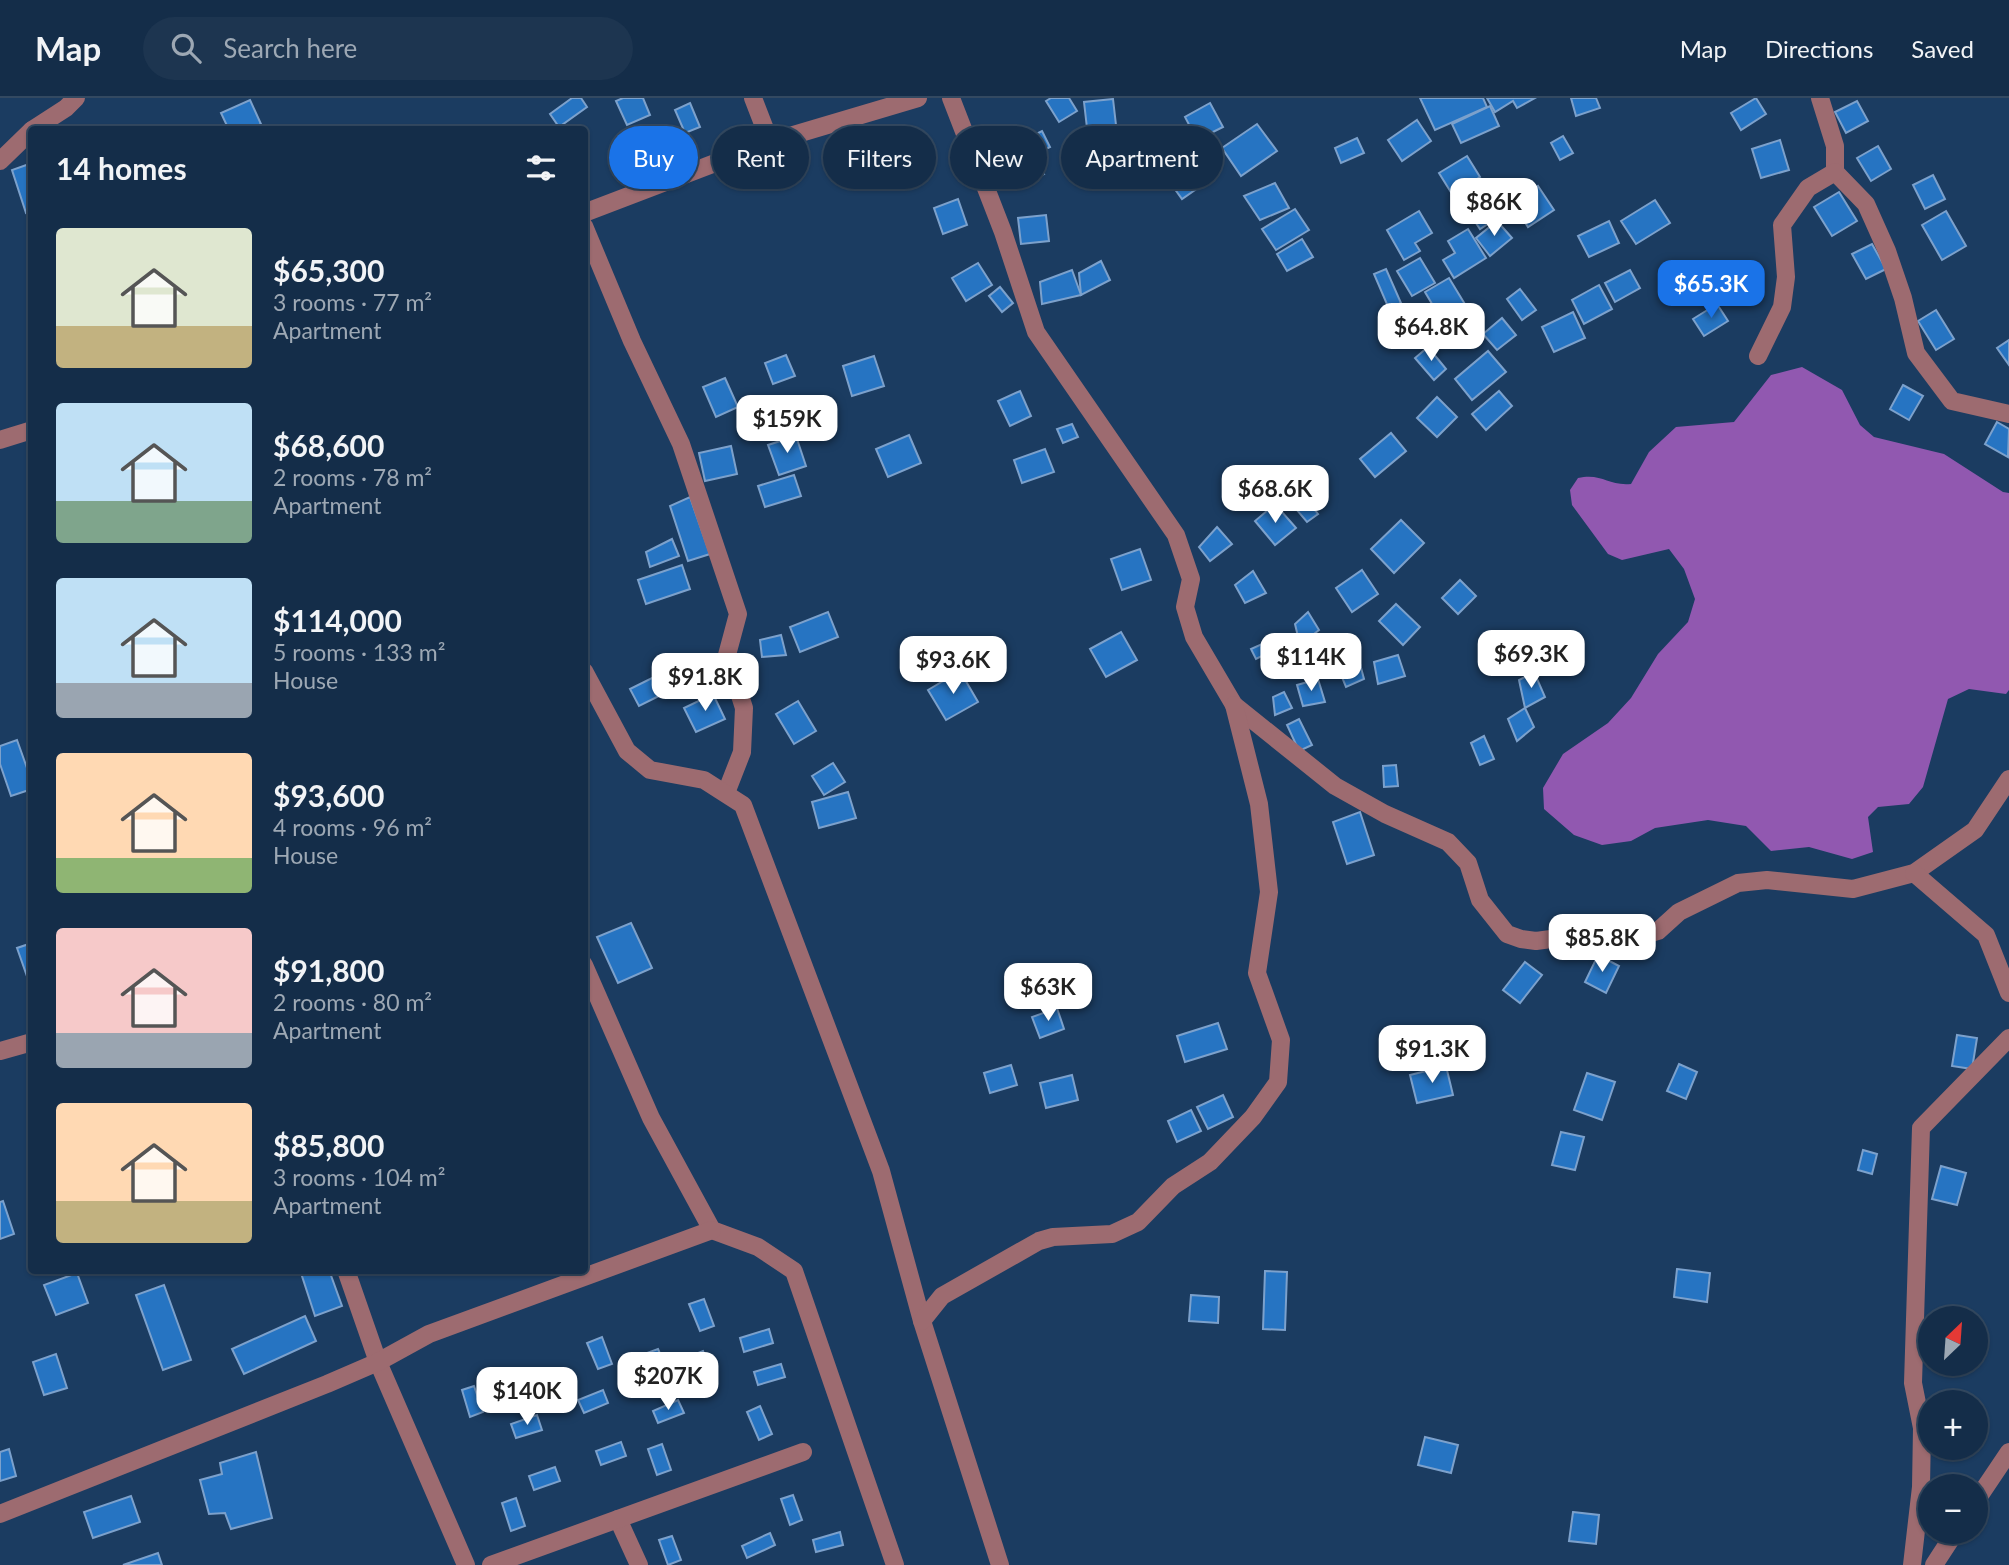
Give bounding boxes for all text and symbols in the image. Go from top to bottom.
search box [143,17,633,80]
text: Map [35,28,101,68]
icon: search [167,29,205,67]
text: Search here [223,32,357,64]
text: Map [1680,34,1727,63]
text: Directions [1765,34,1873,63]
text: Saved [1911,34,1974,63]
chip: Buy [609,126,698,189]
chip: Rent [712,126,809,189]
chip: Filters [823,126,936,189]
chip: New [950,126,1047,189]
chip: Apartment [1061,126,1223,189]
icon: filters [522,149,560,187]
text: 14 homes [56,150,187,186]
pin: $86K [1453,178,1535,238]
text: $86K [1466,187,1522,215]
text: $65,300 [273,252,384,288]
icon: home [112,256,196,340]
pin: $65.3K [1654,260,1768,320]
text: $65.3K [1674,269,1748,297]
text: 3 rooms · 77 m² [273,288,432,316]
pin: $64.8K [1374,303,1488,363]
text: $64.8K [1394,312,1468,340]
text: Apartment [273,316,381,344]
pin: $159K [738,396,836,455]
text: $159K [752,404,822,432]
text: $68,600 [273,427,384,463]
icon: home [112,431,196,515]
text: 2 rooms · 78 m² [273,463,432,491]
pin: $68.6K [1218,466,1332,525]
text: $68.6K [1238,474,1312,502]
text: Apartment [273,491,381,519]
text: $114,000 [273,602,402,638]
icon: home [112,606,196,690]
pin: $69.3K [1474,630,1588,690]
pin: $114K [1262,634,1360,693]
pin: $93.6K [896,636,1010,696]
text: 5 rooms · 133 m² [273,638,445,666]
text: $69.3K [1494,639,1568,667]
text: $114K [1276,642,1346,670]
text: $93.6K [916,645,990,673]
pin: $91.8K [648,654,762,713]
text: $91.8K [668,662,742,690]
text: House [273,666,338,694]
text: $93,600 [273,777,384,813]
icon: home [112,781,196,865]
text: 4 rooms · 96 m² [273,813,432,841]
text: House [273,841,338,869]
pin: $85.8K [1545,914,1659,974]
text: $85.8K [1565,923,1639,951]
text: $91,800 [273,952,384,988]
icon: home [112,956,196,1040]
pin: $63K [1007,964,1089,1023]
text: $63K [1020,972,1076,1000]
text: 2 rooms · 80 m² [273,988,432,1016]
text: Apartment [273,1016,381,1044]
pin: $91.3K [1375,1026,1489,1085]
text: $91.3K [1395,1034,1469,1062]
text: $85,800 [273,1127,384,1163]
icon: home [112,1131,196,1215]
text: 3 rooms · 104 m² [273,1163,445,1191]
text: Apartment [273,1191,381,1219]
north arrow [1918,1306,1988,1376]
map controls [1918,1306,1988,1544]
pin: $207K [619,1352,717,1412]
text: $207K [633,1361,703,1389]
pin: $140K [478,1368,576,1427]
text: $140K [492,1376,562,1404]
button: + [1918,1390,1988,1460]
button: − [1918,1474,1988,1544]

